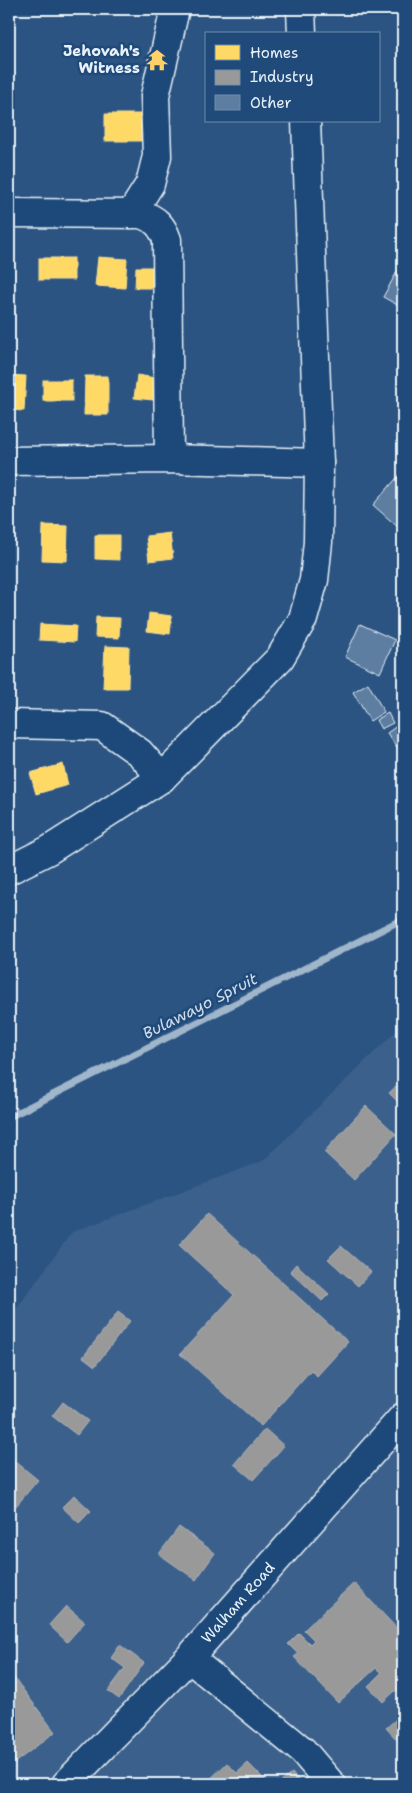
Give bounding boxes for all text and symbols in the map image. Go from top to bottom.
legend [205,32,380,122]
place label: Jehovah's Witness [63,41,140,78]
text: Homes [250,43,298,63]
temple icon: Jehovah's Witness [144,47,170,73]
text: Industry [250,67,314,87]
text: Other [250,93,292,113]
water label: Bulawayo Spruit [139,968,261,1044]
street label: Walham Road [197,1558,280,1647]

